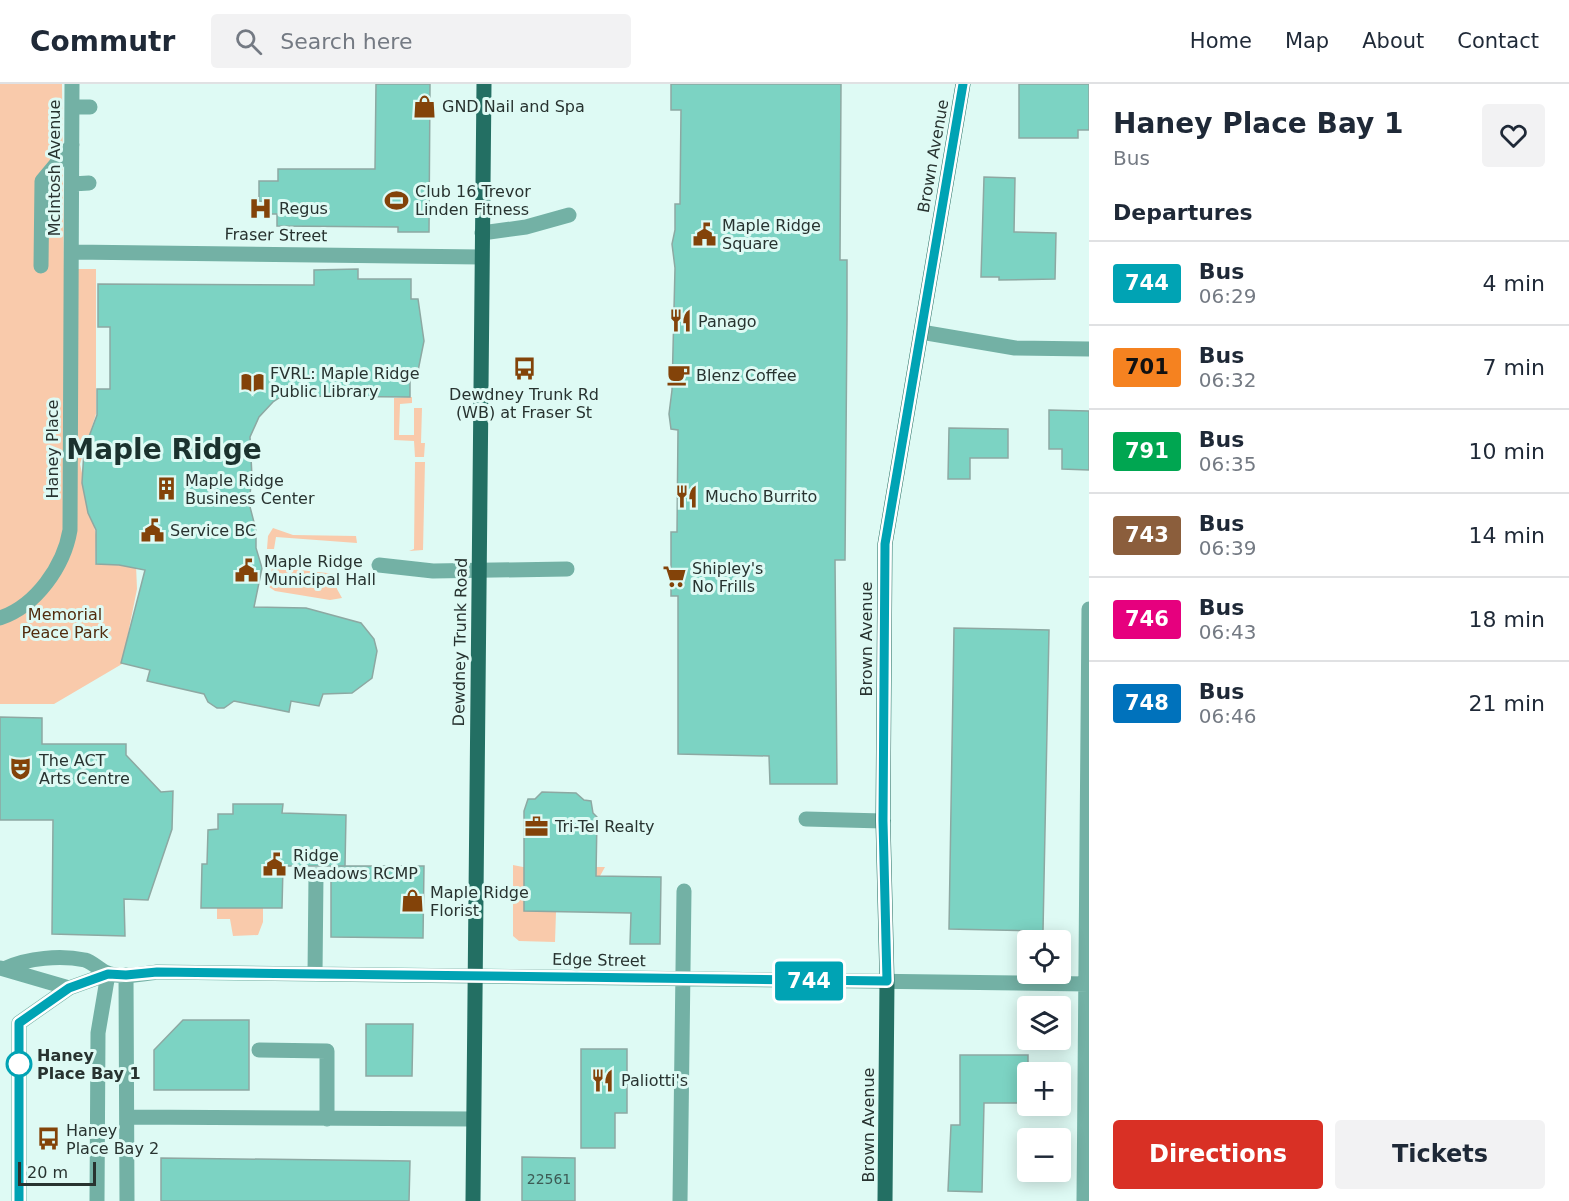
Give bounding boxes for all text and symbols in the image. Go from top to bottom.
search box [211,14,631,68]
text: Commutr [30,25,175,58]
icon: search [232,25,265,58]
text: Search here [280,29,412,54]
text: Home [1190,29,1252,53]
text: Map [1285,29,1329,53]
text: About [1362,29,1424,53]
text: Contact [1457,29,1539,53]
shop icon: GND Nail and Spa [411,93,437,119]
place label: GND Nail and Spa [442,97,585,116]
street label: Brown Avenue [914,98,952,214]
street label: McIntosh Avenue [45,100,64,236]
button: heart [1482,104,1545,167]
text: Haney Place Bay 1 [1113,107,1403,140]
text: Bus [1113,146,1150,170]
place label: Club 16 Trevor Linden Fitness [415,182,531,219]
sports icon: Club 16 Trevor Linden Fitness [384,187,410,213]
hospital icon: Regus [248,195,274,221]
place label: Regus [279,199,328,218]
text: Departures [1113,200,1253,225]
place label: Maple Ridge Square [722,216,821,253]
public building icon: Maple Ridge Square [691,221,717,247]
street label: Fraser Street [224,225,328,245]
text: Bus [1199,259,1244,284]
text: 744 [1125,271,1169,295]
text: 4 min [1483,271,1545,296]
text: 06:29 [1199,284,1256,308]
restaurant icon: Panago [667,308,693,334]
place label: Panago [698,312,757,331]
text: Bus [1199,343,1244,368]
text: 701 [1125,355,1169,379]
text: 7 min [1483,355,1545,380]
bus stop icon: Dewdney Trunk Rd (WB) at Fraser St [511,356,537,382]
cafe icon: Blenz Coffee [665,362,691,388]
place label: FVRL: Maple Ridge Public Library [270,364,420,401]
place label: Blenz Coffee [696,366,797,385]
text: 06:32 [1199,368,1256,392]
library icon: FVRL: Maple Ridge Public Library [239,369,265,395]
place label: Dewdney Trunk Rd (WB) at Fraser St [449,385,599,422]
street label: Haney Place [43,400,62,498]
text: Bus [1199,427,1244,452]
district label: Maple Ridge [66,433,262,466]
text: 791 [1125,439,1169,463]
text: 10 min [1469,439,1545,464]
text: 06:35 [1199,452,1256,476]
place label: Maple Ridge Business Center [185,471,315,508]
building icon: Maple Ridge Business Center [154,476,180,502]
restaurant icon: Mucho Burrito [674,483,700,509]
place label: Mucho Burrito [705,487,817,506]
text: Bus [1199,511,1244,536]
public building icon: Service BC [139,517,165,543]
place label: Service BC [170,521,256,540]
text: 743 [1125,523,1169,547]
text: 14 min [1469,523,1545,548]
text: 06:39 [1199,536,1256,560]
place label: Maple Ridge Municipal Hall [264,552,376,589]
public building icon: Maple Ridge Municipal Hall [233,557,259,583]
street label: Dewdney Trunk Road [449,557,471,727]
place label: Shipley's No Frills [692,559,763,596]
supermarket icon: Shipley's No Frills [661,564,687,590]
street label: Brown Avenue [857,582,876,696]
text: Bus [1199,595,1244,620]
park label: Memorial Peace Park [21,605,109,642]
text: 746 [1125,607,1169,631]
text: 18 min [1469,607,1545,632]
text: 06:43 [1199,620,1256,644]
text: Bus [1199,679,1244,704]
text: 748 [1125,691,1169,715]
text: 21 min [1469,691,1545,716]
text: 06:46 [1199,704,1256,728]
place label: The ACT Arts Centre [38,751,130,788]
theatre icon: The ACT Arts Centre [8,756,34,782]
office icon: Tri-Tel Realty [524,813,550,839]
place label: Tri-Tel Realty [554,817,654,836]
place label: Ridge Meadows RCMP [293,846,418,883]
public building icon: Ridge Meadows RCMP [262,851,288,877]
place label: Maple Ridge Florist [430,883,529,920]
shop icon: Maple Ridge Florist [399,888,425,914]
map controls [1017,930,1071,1182]
button: locate [1017,930,1071,984]
street label: Edge Street [552,950,646,970]
line badge: 744 [774,962,844,1000]
text: 744 [787,969,831,993]
button: layers [1017,996,1071,1050]
place label: Haney Place Bay 1 [37,1046,141,1083]
marker: Haney Place Bay 1 [6,1051,32,1077]
button: + [1017,1062,1071,1116]
restaurant icon: Paliotti's [590,1067,616,1093]
street label: Brown Avenue [859,1068,878,1182]
place label: Paliotti's [621,1071,688,1090]
button: Directions [1113,1120,1323,1189]
button: Tickets [1335,1120,1545,1189]
place label: Haney Place Bay 2 [66,1121,159,1158]
bus stop icon: Haney Place Bay 2 [35,1126,61,1152]
button: − [1017,1128,1071,1182]
scale bar [18,1159,96,1186]
text: 20 m [27,1163,68,1182]
house number: 22561 [527,1171,571,1187]

